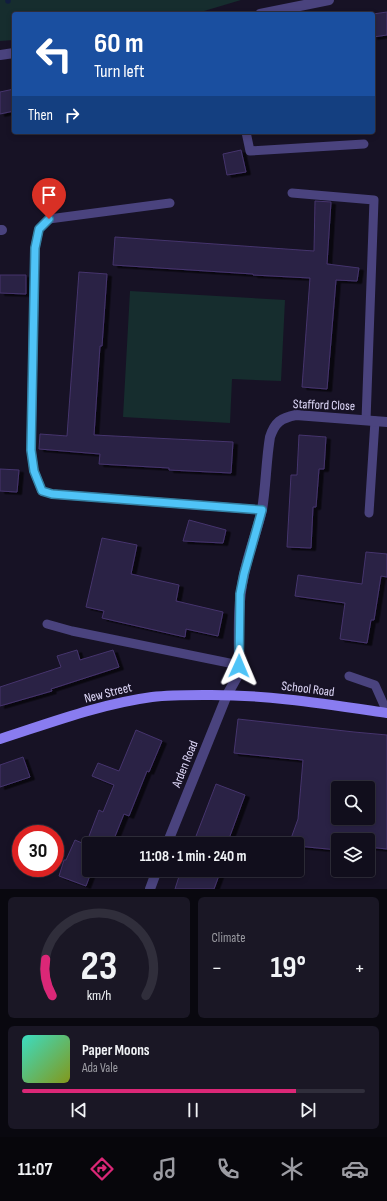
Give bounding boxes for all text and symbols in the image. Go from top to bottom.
text: 60 m [94,27,143,60]
icon: left [28,28,80,80]
text: Turn left [94,61,145,82]
icon: right [61,104,83,126]
text: Then [28,106,53,125]
pin [32,178,66,219]
icon: arrive [38,184,60,206]
street label: Stafford Close [293,396,355,414]
position arrow [218,645,260,687]
street label: School Road [281,678,335,700]
street label: New Street [82,679,134,707]
street label: Arden Road [168,738,202,791]
map controls [331,781,375,877]
button: search [331,781,375,825]
speed limit sign: 30 [12,825,64,877]
button: layers [331,833,375,877]
text: 11:08 · 1 min · 240 m [140,847,246,866]
text: Climate [212,930,245,946]
text: 23 [80,941,117,990]
text: 19° [271,950,306,986]
text: − [212,955,222,982]
text: + [354,955,365,982]
text: km/h [86,986,111,1003]
text: Paper Moons [82,1041,150,1060]
text: Ada Vale [82,1060,118,1076]
icon: previous [68,1099,90,1121]
icon: pause [182,1099,204,1121]
icon: next [297,1099,319,1121]
icon: directions [88,1155,116,1183]
icon: music [151,1155,179,1183]
icon: phone [214,1155,242,1183]
icon: climate [278,1155,306,1183]
icon: car [341,1155,369,1183]
text: 11:07 [18,1159,52,1180]

